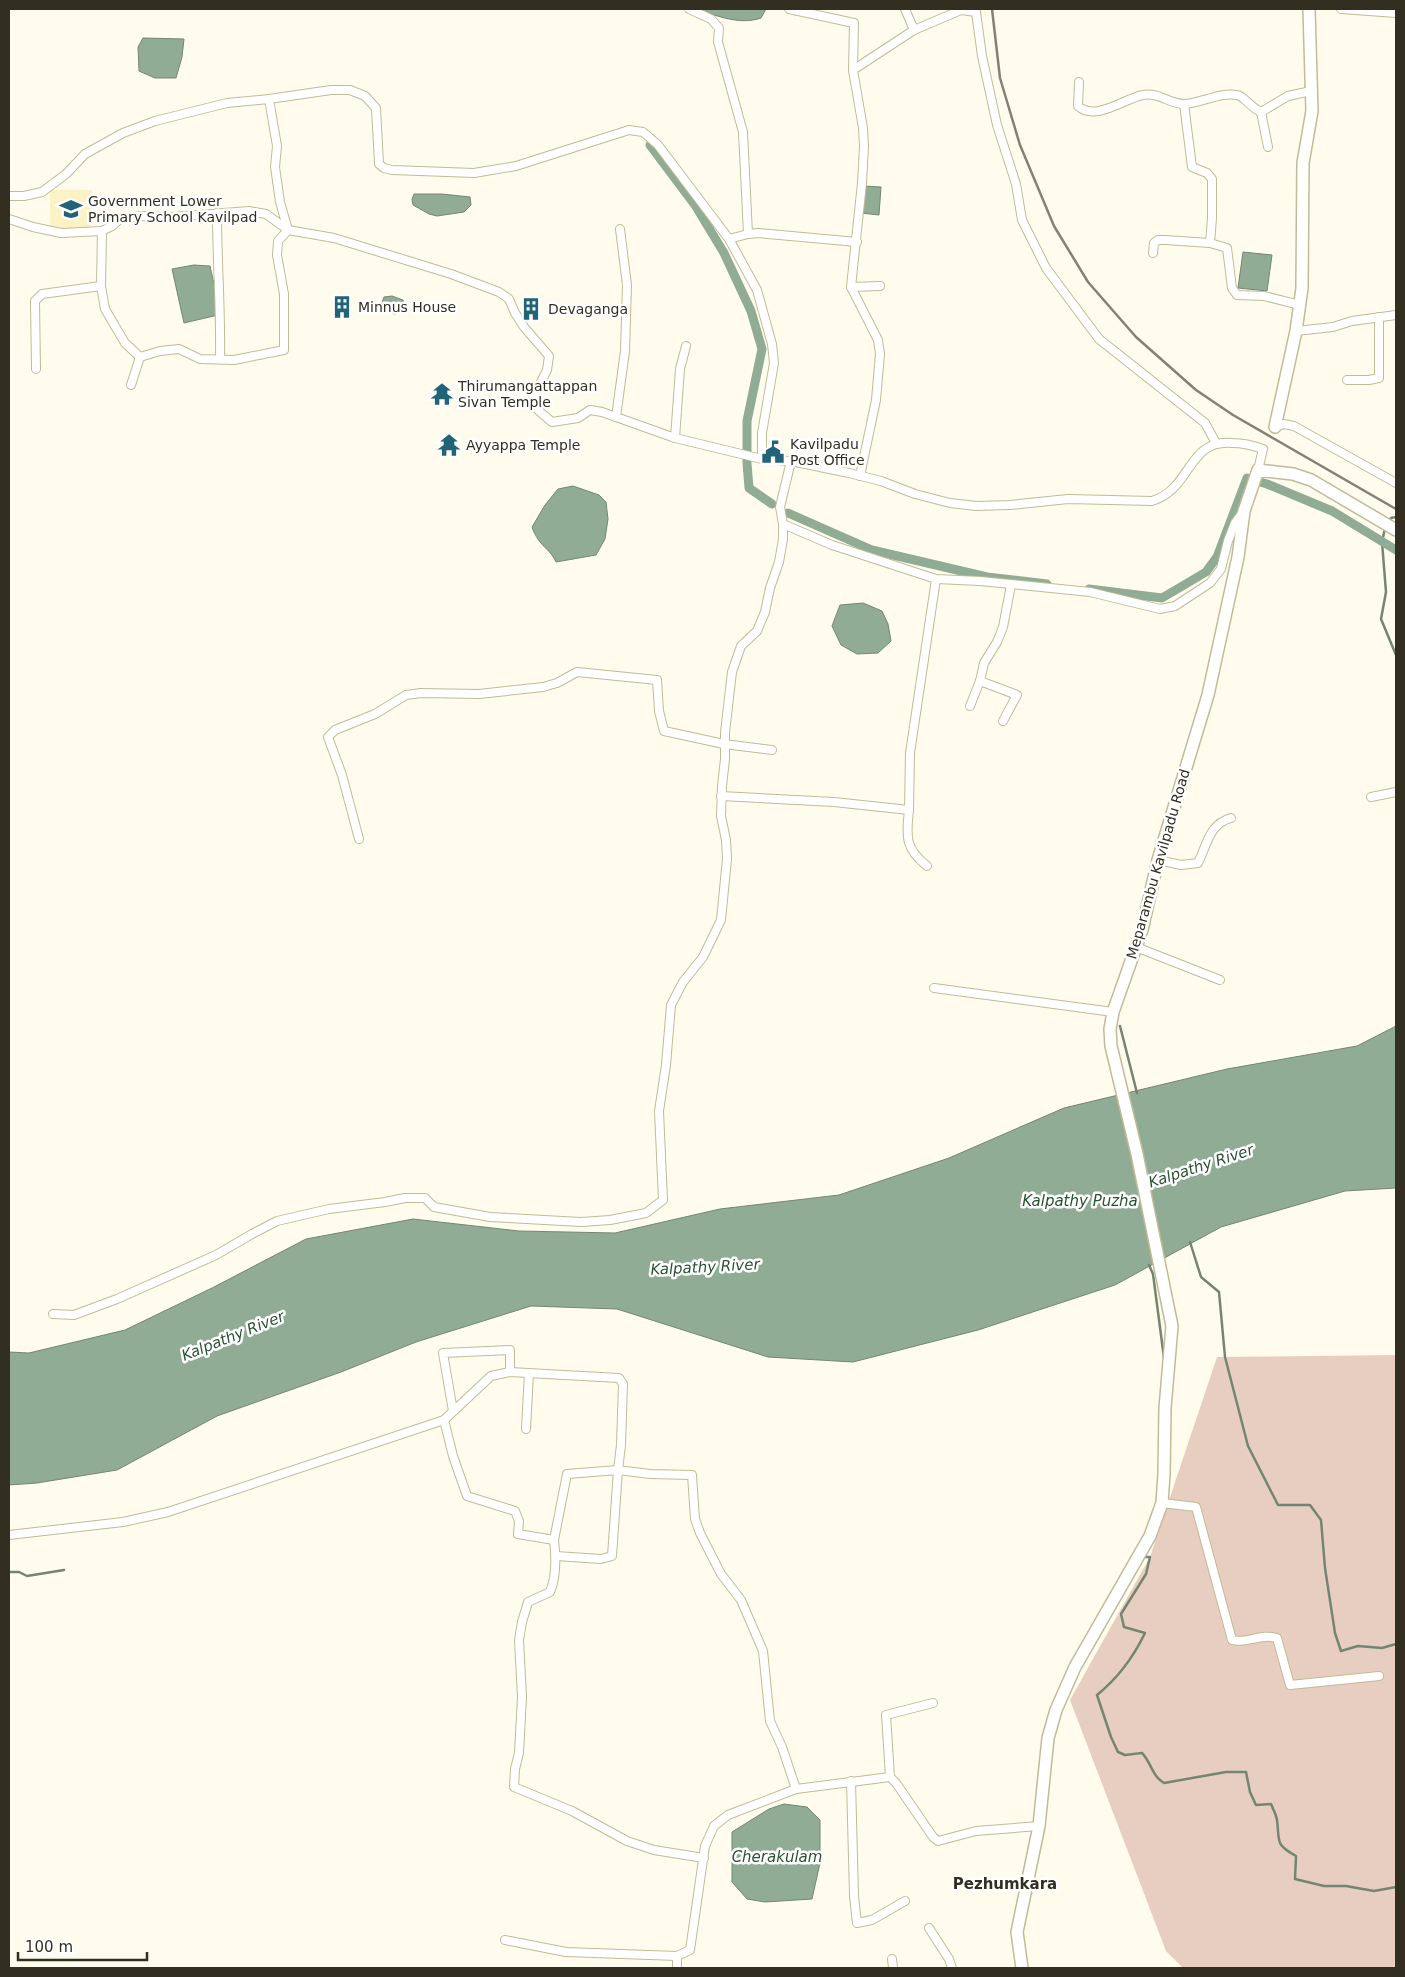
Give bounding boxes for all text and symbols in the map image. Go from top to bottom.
place label: Government Lower Primary School Kavilpad [88,193,257,225]
school or university icon: Government Lower Primary School Kavilpad [58,196,84,222]
building icon: Minnus House [329,294,355,320]
building icon: Devaganga [518,296,544,322]
place label: Minnus House [358,299,456,315]
place label: Devaganga [548,301,628,317]
place label: Thirumangattappan Sivan Temple [457,378,597,410]
temple icon: Thirumangattappan Sivan Temple [429,381,455,407]
temple icon: Ayyappa Temple [436,432,462,458]
place label: Kavilpadu Post Office [790,436,865,468]
place label: Ayyappa Temple [466,437,580,453]
public building icon: Kavilpadu Post Office [760,439,786,465]
street label: Meparambu Kavilpadu Road [1123,767,1193,961]
water label: Kalpathy River [1146,1140,1257,1191]
water label: Kalpathy Puzha [1022,1192,1138,1210]
water label: Kalpathy River [650,1255,761,1279]
water label: Kalpathy River [179,1307,288,1365]
water label: Cherakulam [732,1848,822,1866]
district label: Pezhumkara [953,1875,1057,1893]
scale bar [18,1930,146,1962]
text: 100 m [25,1938,73,1956]

